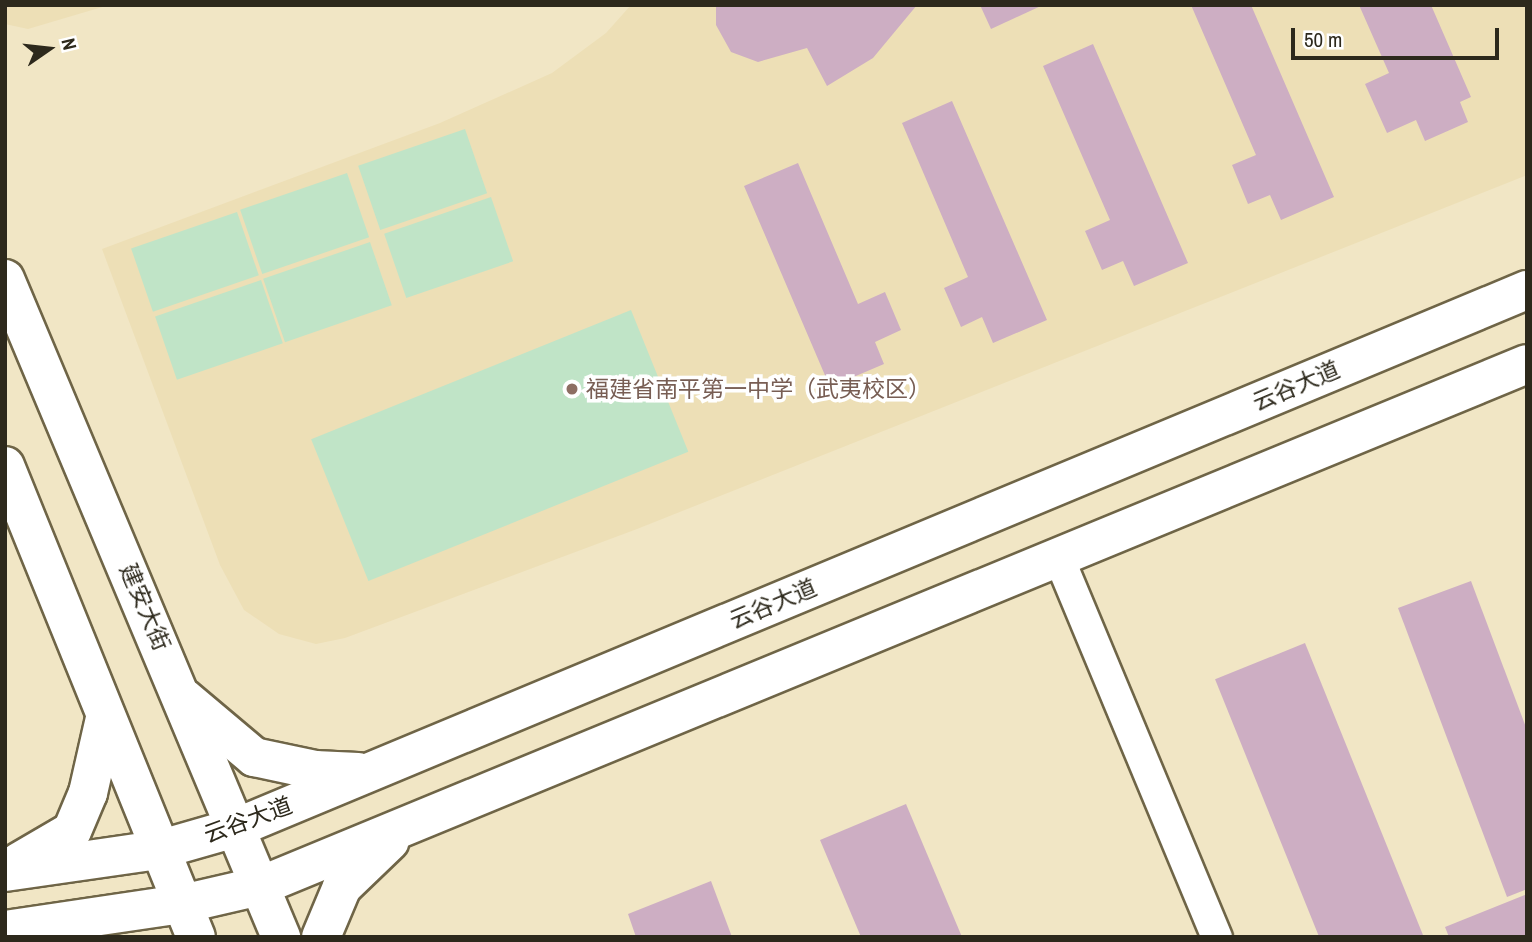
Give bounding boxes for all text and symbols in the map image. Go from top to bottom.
north arrow [14,14,84,84]
scale bar [1294,14,1502,58]
text: 50 m [1304,25,1342,54]
text: N [55,35,83,53]
street label: 云谷大道 [1248,355,1344,417]
place label: 福建省南平第一中学（武夷校区） [586,375,931,403]
marker: 福建省南平第一中学（武夷校区） [564,381,580,397]
street label: 建安大街 [114,559,176,655]
street label: 云谷大道 [725,573,821,635]
street label: 云谷大道 [200,791,296,849]

